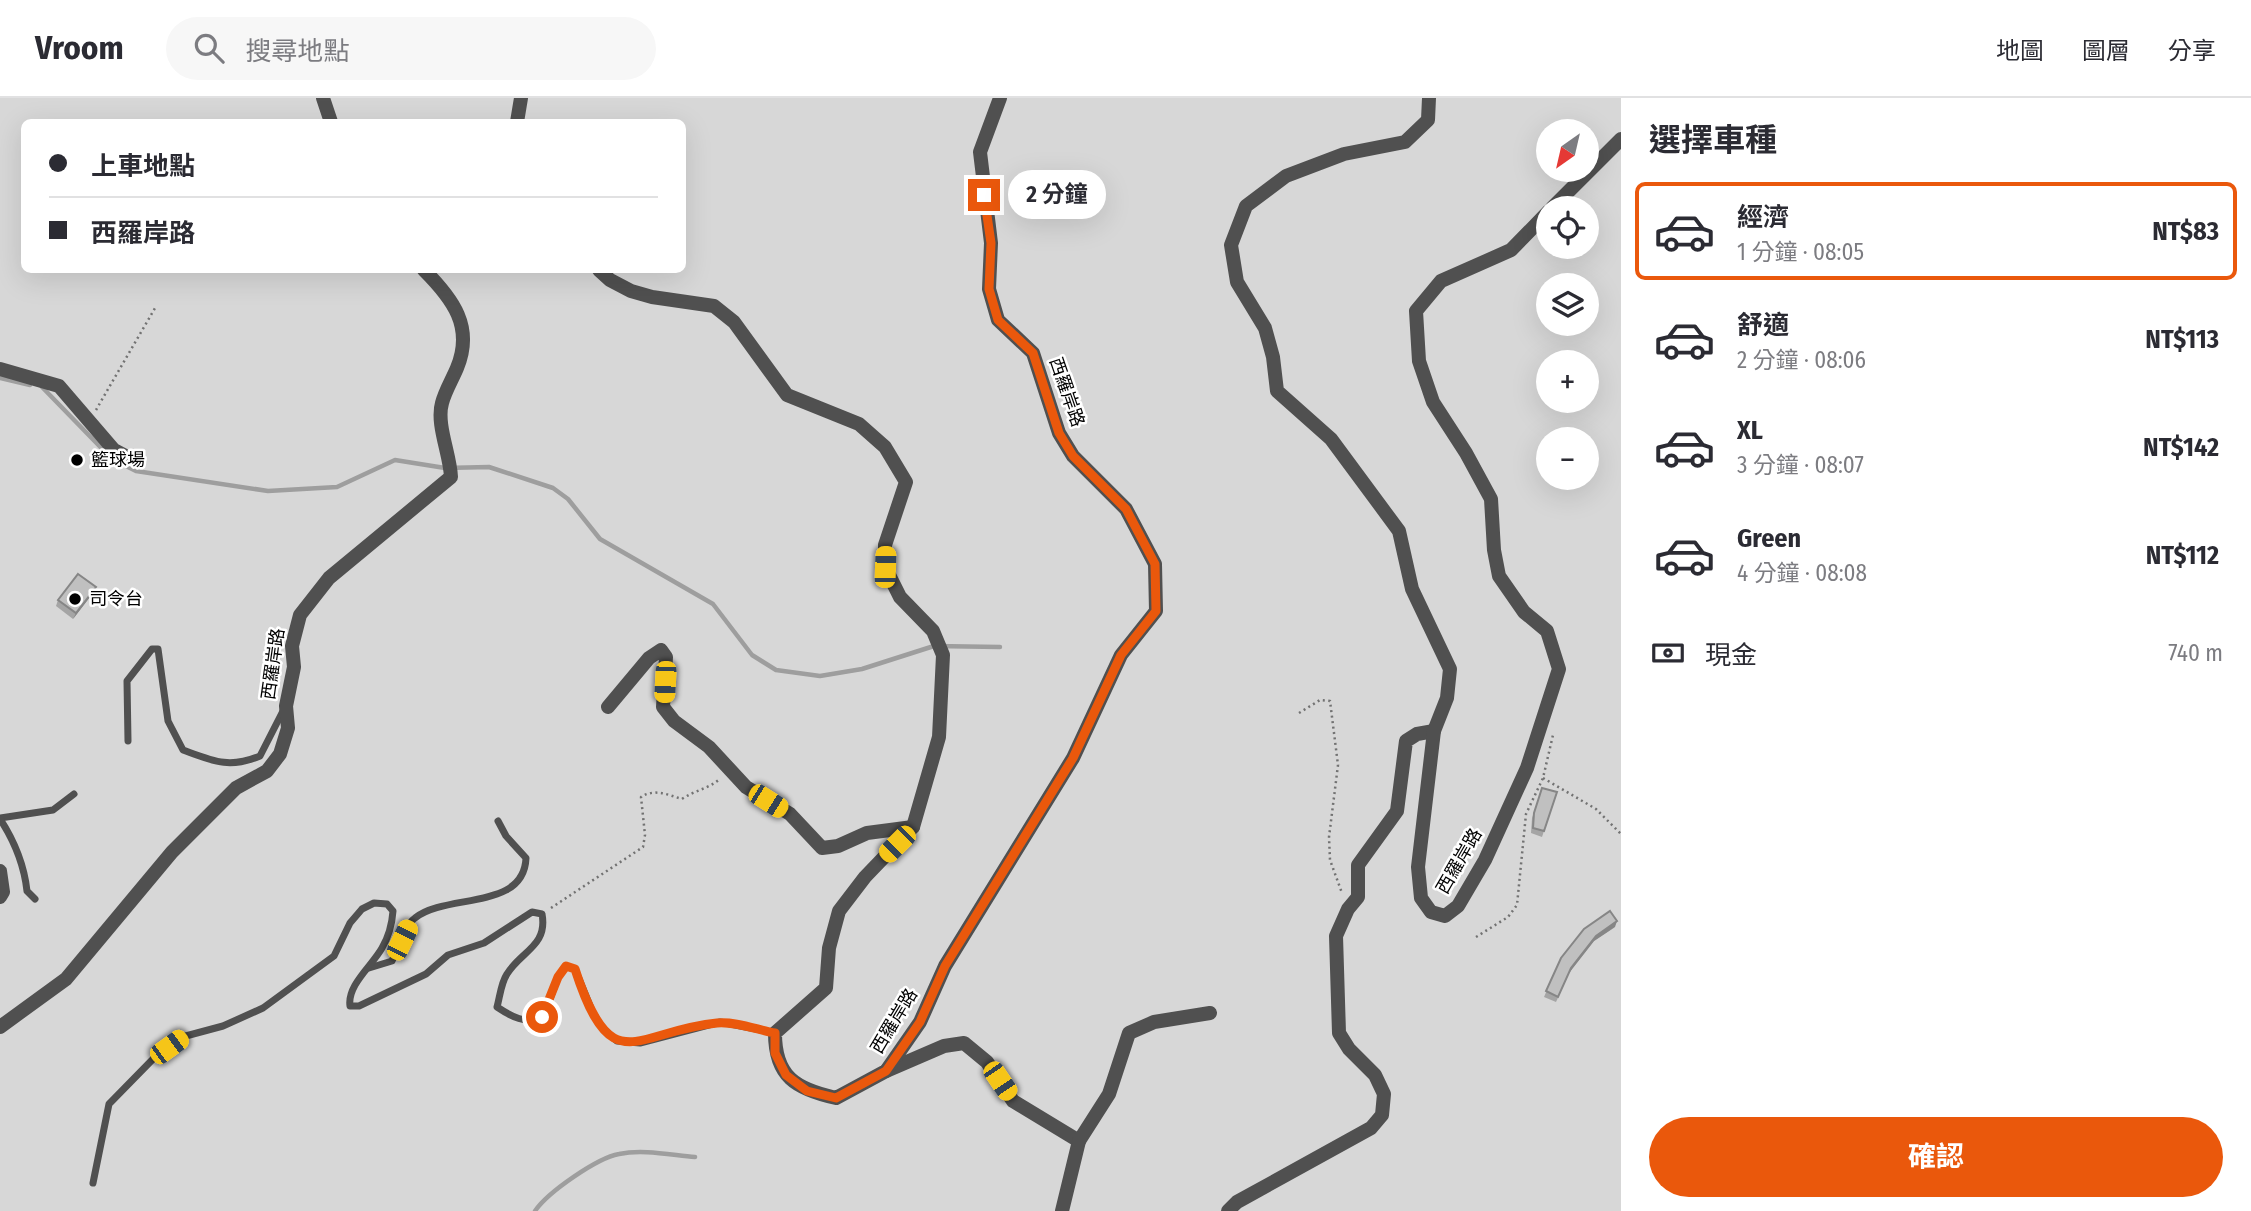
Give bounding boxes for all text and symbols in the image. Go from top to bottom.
search box [166,17,656,80]
text: Vroom [35,28,124,68]
icon: search [190,29,228,67]
text: 搜尋地點 [246,36,350,67]
text: 地圖 [1996,37,2044,65]
text: 圖層 [2082,37,2130,65]
text: 分享 [2168,37,2216,65]
north arrow [1536,119,1600,182]
map controls [1536,119,1599,490]
text: 選擇車種 [1649,121,1777,159]
text: 上車地點 [91,151,195,182]
callout: 2 分鐘 [1009,170,1106,220]
route end [968,179,1000,211]
text: 2 分鐘 [1026,180,1088,208]
button: locate [1536,196,1599,259]
icon: car [1653,200,1716,263]
text: 經濟 [1737,202,1789,233]
text: NT$83 [2152,216,2219,247]
text: 西羅岸路 [91,218,195,249]
text: 1 分鐘 · 08:05 [1737,238,1864,266]
button: layers [1536,273,1599,336]
icon: car [1653,308,1716,371]
text: 舒適 [1737,310,1789,341]
text: NT$113 [2145,324,2219,355]
text: 2 分鐘 · 08:06 [1737,346,1866,374]
button: + [1536,350,1599,413]
street label: 西羅岸路 [1045,354,1089,430]
text: XL [1737,415,1763,446]
icon: car [1653,416,1716,479]
button: − [1536,427,1599,490]
text: NT$142 [2143,432,2219,463]
place label: 籃球場 [91,449,145,471]
text: 3 分鐘 · 08:07 [1737,451,1864,479]
marker: 籃球場 [69,452,85,468]
text: Green [1737,523,1801,554]
icon: car [1653,524,1716,587]
text: NT$112 [2146,540,2219,571]
car [874,546,897,588]
text: 4 分鐘 · 08:08 [1737,559,1867,587]
place label: 司令台 [89,588,143,610]
marker: 司令台 [67,591,83,607]
street label: 西羅岸路 [257,627,289,701]
icon: cash [1649,634,1687,672]
text: 740 m [2168,639,2223,667]
text: 現金 [1705,640,1757,671]
car [654,660,677,704]
car [745,781,792,821]
car [875,822,920,866]
street label: 西羅岸路 [1431,824,1487,898]
car [384,917,421,963]
street label: 西羅岸路 [866,984,922,1058]
route start [526,1001,558,1033]
car [146,1026,193,1068]
car [980,1058,1021,1104]
button: 確認 [1649,1117,2223,1197]

